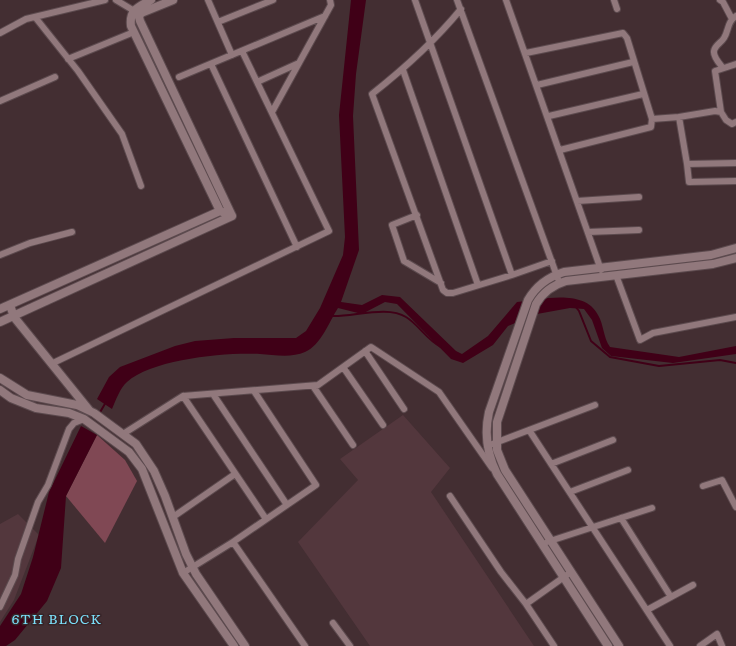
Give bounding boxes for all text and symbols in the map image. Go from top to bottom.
district label: 6TH BLOCK [12,608,102,628]

